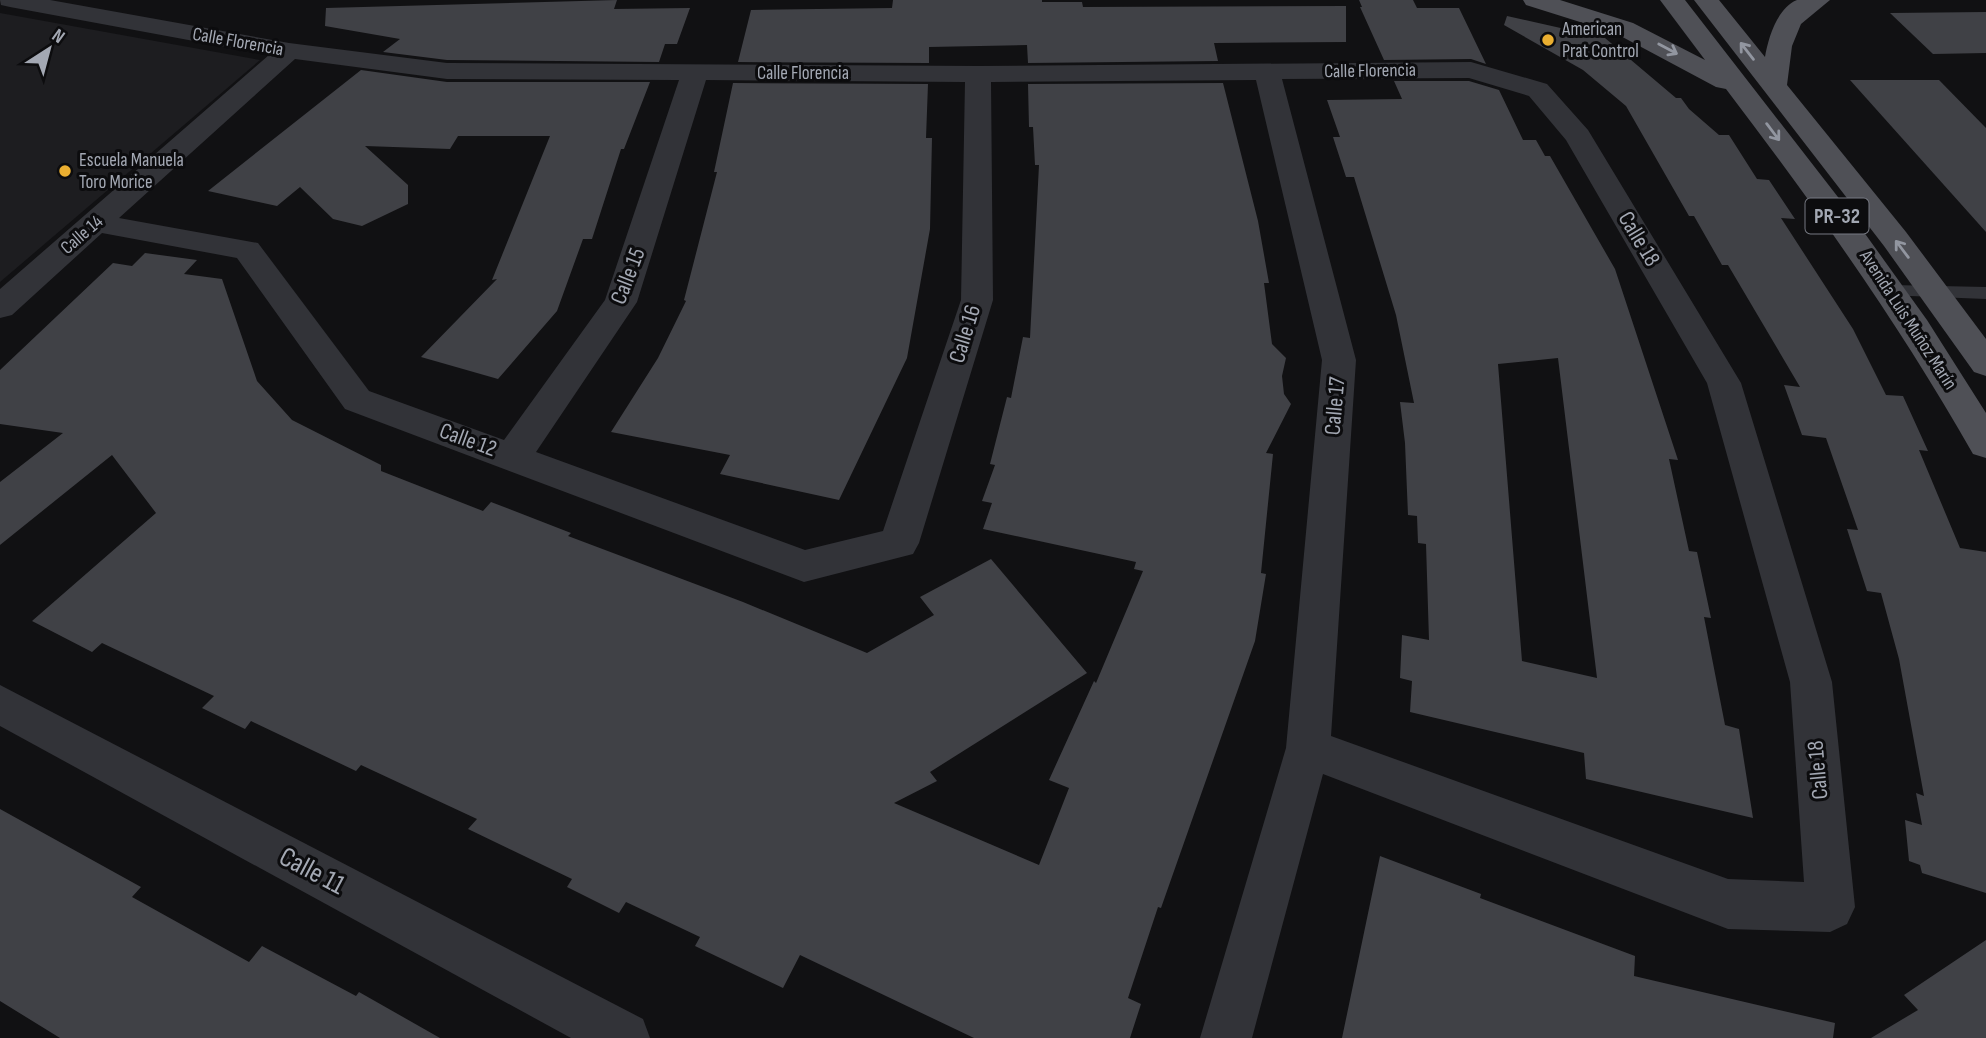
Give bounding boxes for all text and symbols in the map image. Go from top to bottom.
north arrow [14,14,84,84]
place label: American Prat Control [1561,18,1639,63]
street label: Calle Florencia [191,23,285,61]
text: N [47,24,69,49]
marker: American Prat Control [1540,32,1556,48]
one-way arrow [1657,43,1678,56]
one-way arrow [1739,43,1754,61]
street label: Calle Florencia [1324,59,1416,83]
street label: Calle Florencia [757,62,849,85]
one-way arrow [1766,122,1780,141]
place label: Escuela Manuela Toro Morice [79,149,184,194]
marker: Escuela Manuela Toro Morice [57,163,73,179]
road number: PR-32 [1806,198,1868,234]
street label: Calle 18 [1612,206,1666,272]
street label: Calle 14 [56,210,108,260]
one-way arrow [1895,240,1910,259]
street label: Calle 15 [604,244,652,308]
street label: Avenida Luis Muñoz Marín [1854,245,1962,394]
street label: Calle 16 [943,302,987,366]
street label: Calle 17 [1319,376,1351,436]
street label: Calle 12 [436,417,500,463]
street label: Calle 18 [1801,739,1835,801]
street label: Calle 11 [274,840,351,902]

